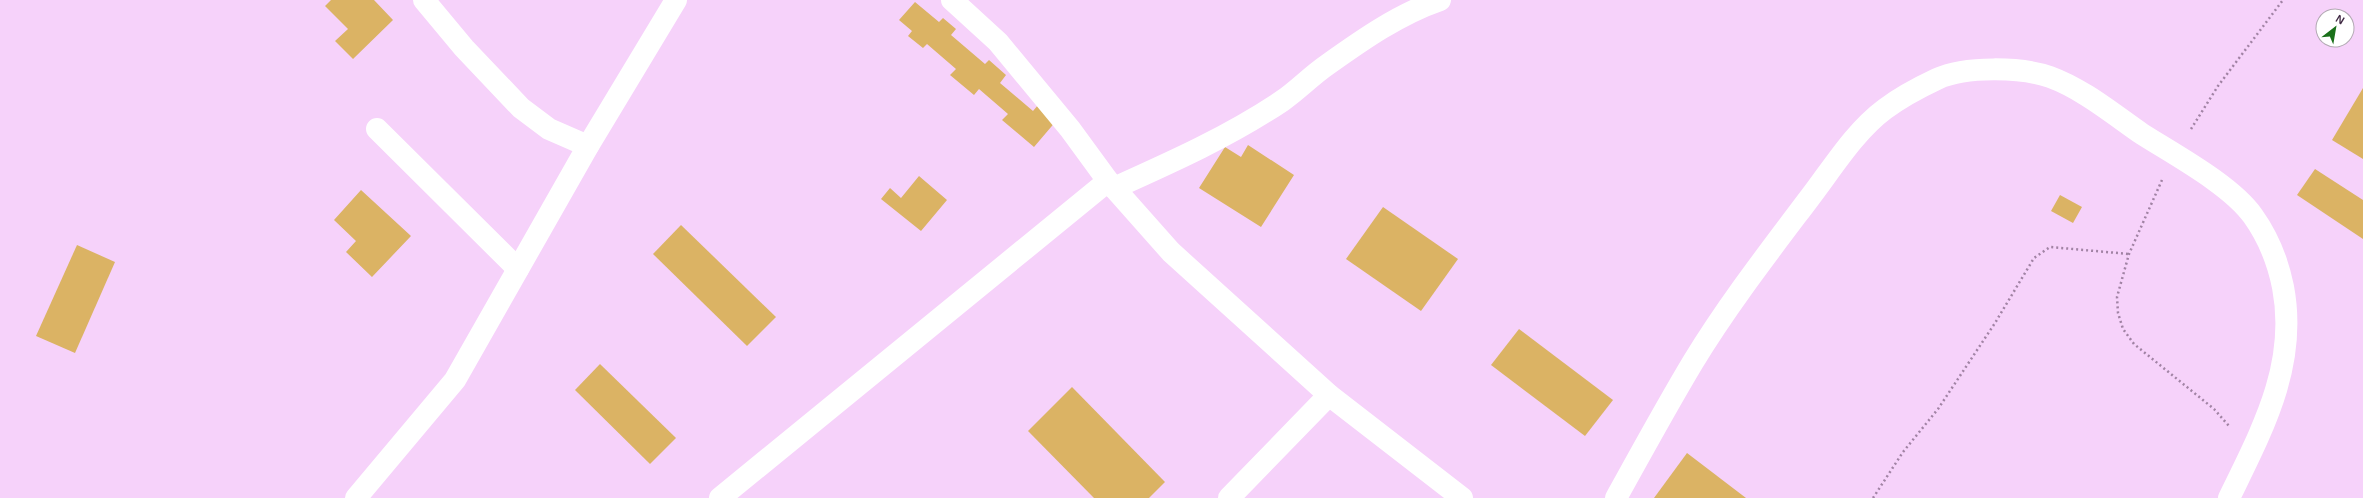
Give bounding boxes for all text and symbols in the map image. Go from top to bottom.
north arrow [2315,8,2355,48]
text: N [2334,12,2347,27]

